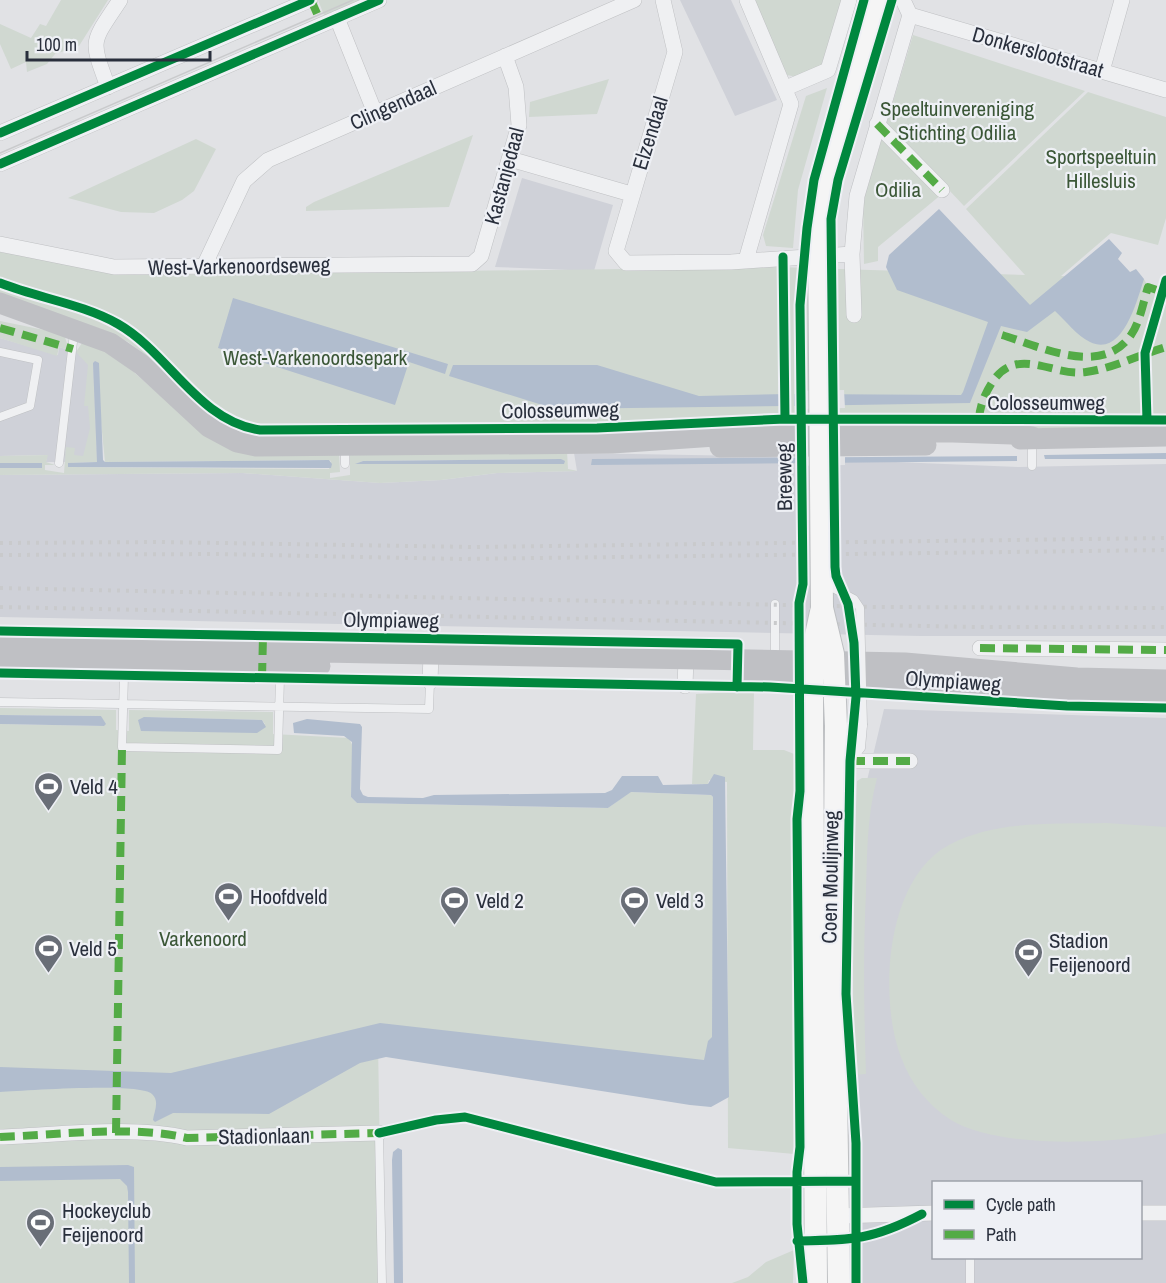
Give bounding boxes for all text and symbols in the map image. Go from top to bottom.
street label: Donkerslootstraat [969,19,1107,85]
scale bar [27,24,210,62]
text: 100 m [36,32,77,57]
street label: Clingendaal [345,73,441,137]
street label: Elzendaal [625,93,675,173]
park label: Speeltuinvereniging Stichting Odilia [880,94,1034,147]
street label: Kastanjedaal [477,124,531,228]
park label: Sportspeeltuin Hillesluis [1045,142,1157,195]
park label: Odilia [875,175,921,204]
street label: West-Varkenoordseweg [148,250,331,282]
park label: West-Varkenoordsepark [223,343,407,372]
street label: Colosseumweg [987,388,1105,417]
street label: Colosseumweg [501,394,620,426]
street label: Breeweg [769,442,799,511]
street label: Olympiaweg [343,605,440,635]
street label: Olympiaweg [904,663,1002,699]
sports icon: Veld 4 [33,770,65,812]
place label: Veld 4 [70,772,118,801]
street label: Coen Moulijnweg [814,810,846,944]
sports icon: Hoofdveld [213,880,245,922]
place label: Hoofdveld [250,882,328,911]
sports icon: Veld 2 [439,884,471,926]
sports icon: Veld 3 [619,884,651,926]
place label: Veld 2 [476,886,524,915]
place label: Veld 3 [656,886,704,915]
park label: Varkenoord [159,924,247,953]
place label: Stadion Feijenoord [1049,926,1130,979]
sports icon: Veld 5 [32,932,64,974]
place label: Veld 5 [69,934,117,963]
sports icon: Stadion Feijenoord [1012,936,1044,978]
street label: Stadionlaan [218,1121,310,1151]
legend [932,1181,1142,1259]
text: Cycle path [986,1192,1056,1217]
place label: Hockeyclub Feijenoord [62,1196,151,1249]
sports icon: Hockeyclub Feijenoord [25,1206,57,1248]
text: Path [986,1222,1016,1247]

